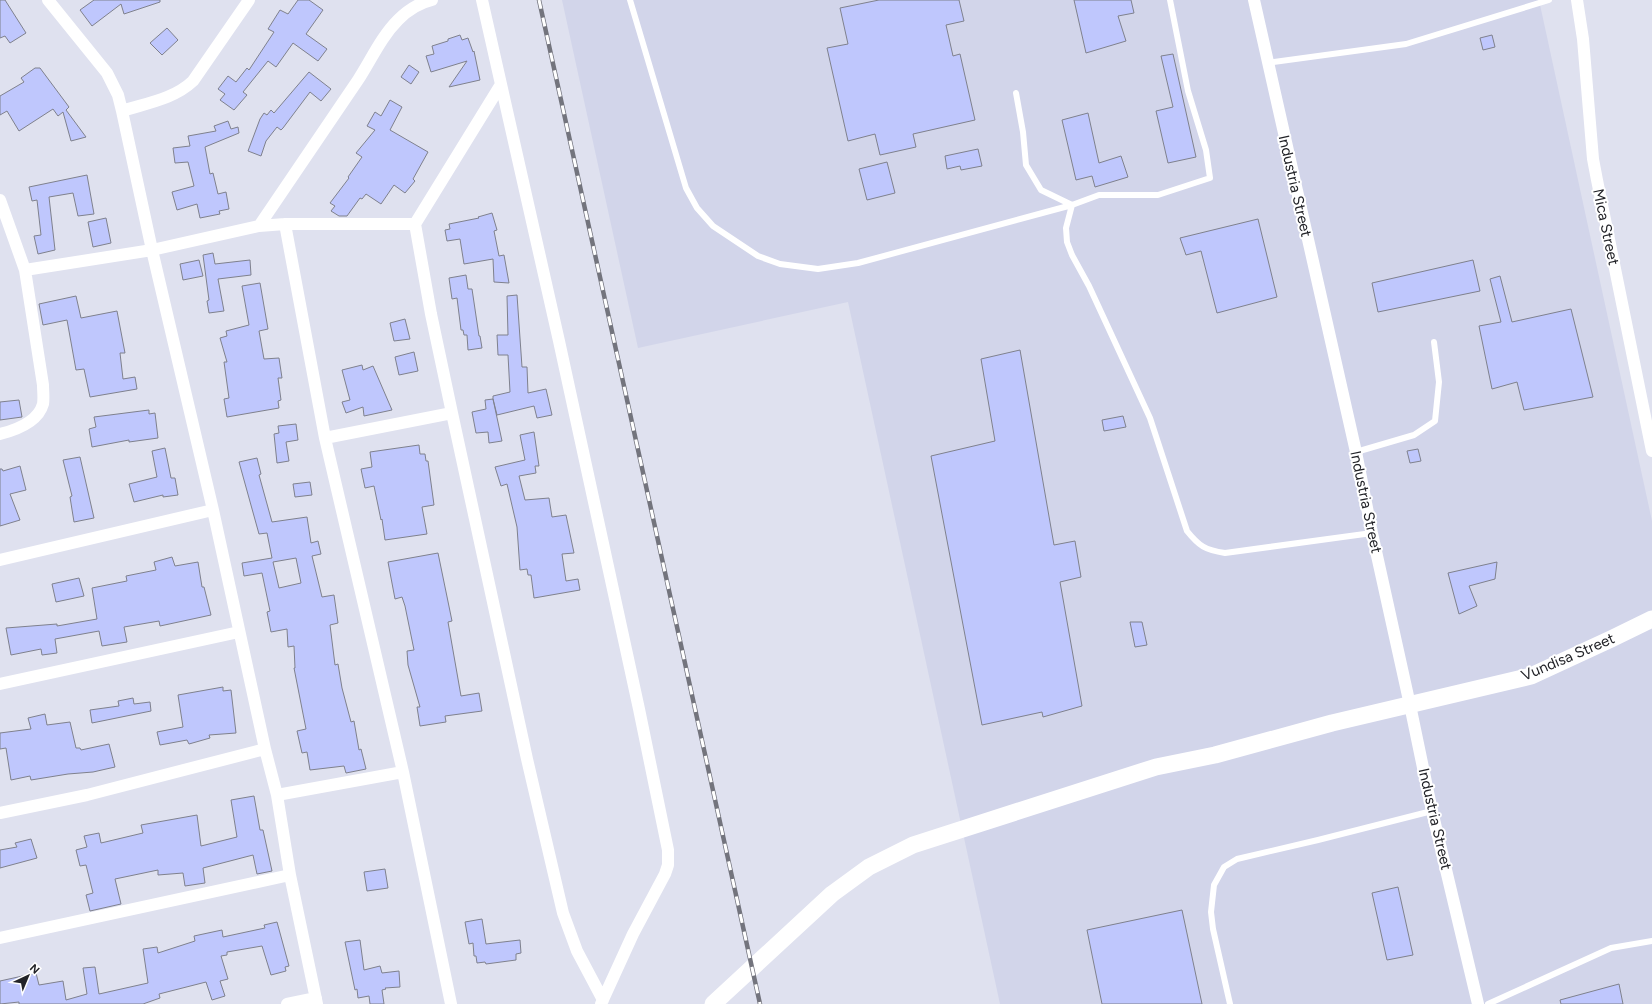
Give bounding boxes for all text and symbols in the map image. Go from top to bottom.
street label: Industria Street [1275,133,1316,239]
street label: Mica Street [1589,187,1623,267]
street label: Industria Street [1346,449,1386,555]
street label: Vundisa Street [1519,629,1618,685]
street label: Industria Street [1415,766,1456,872]
north arrow [8,956,48,996]
text: N [27,962,42,977]

